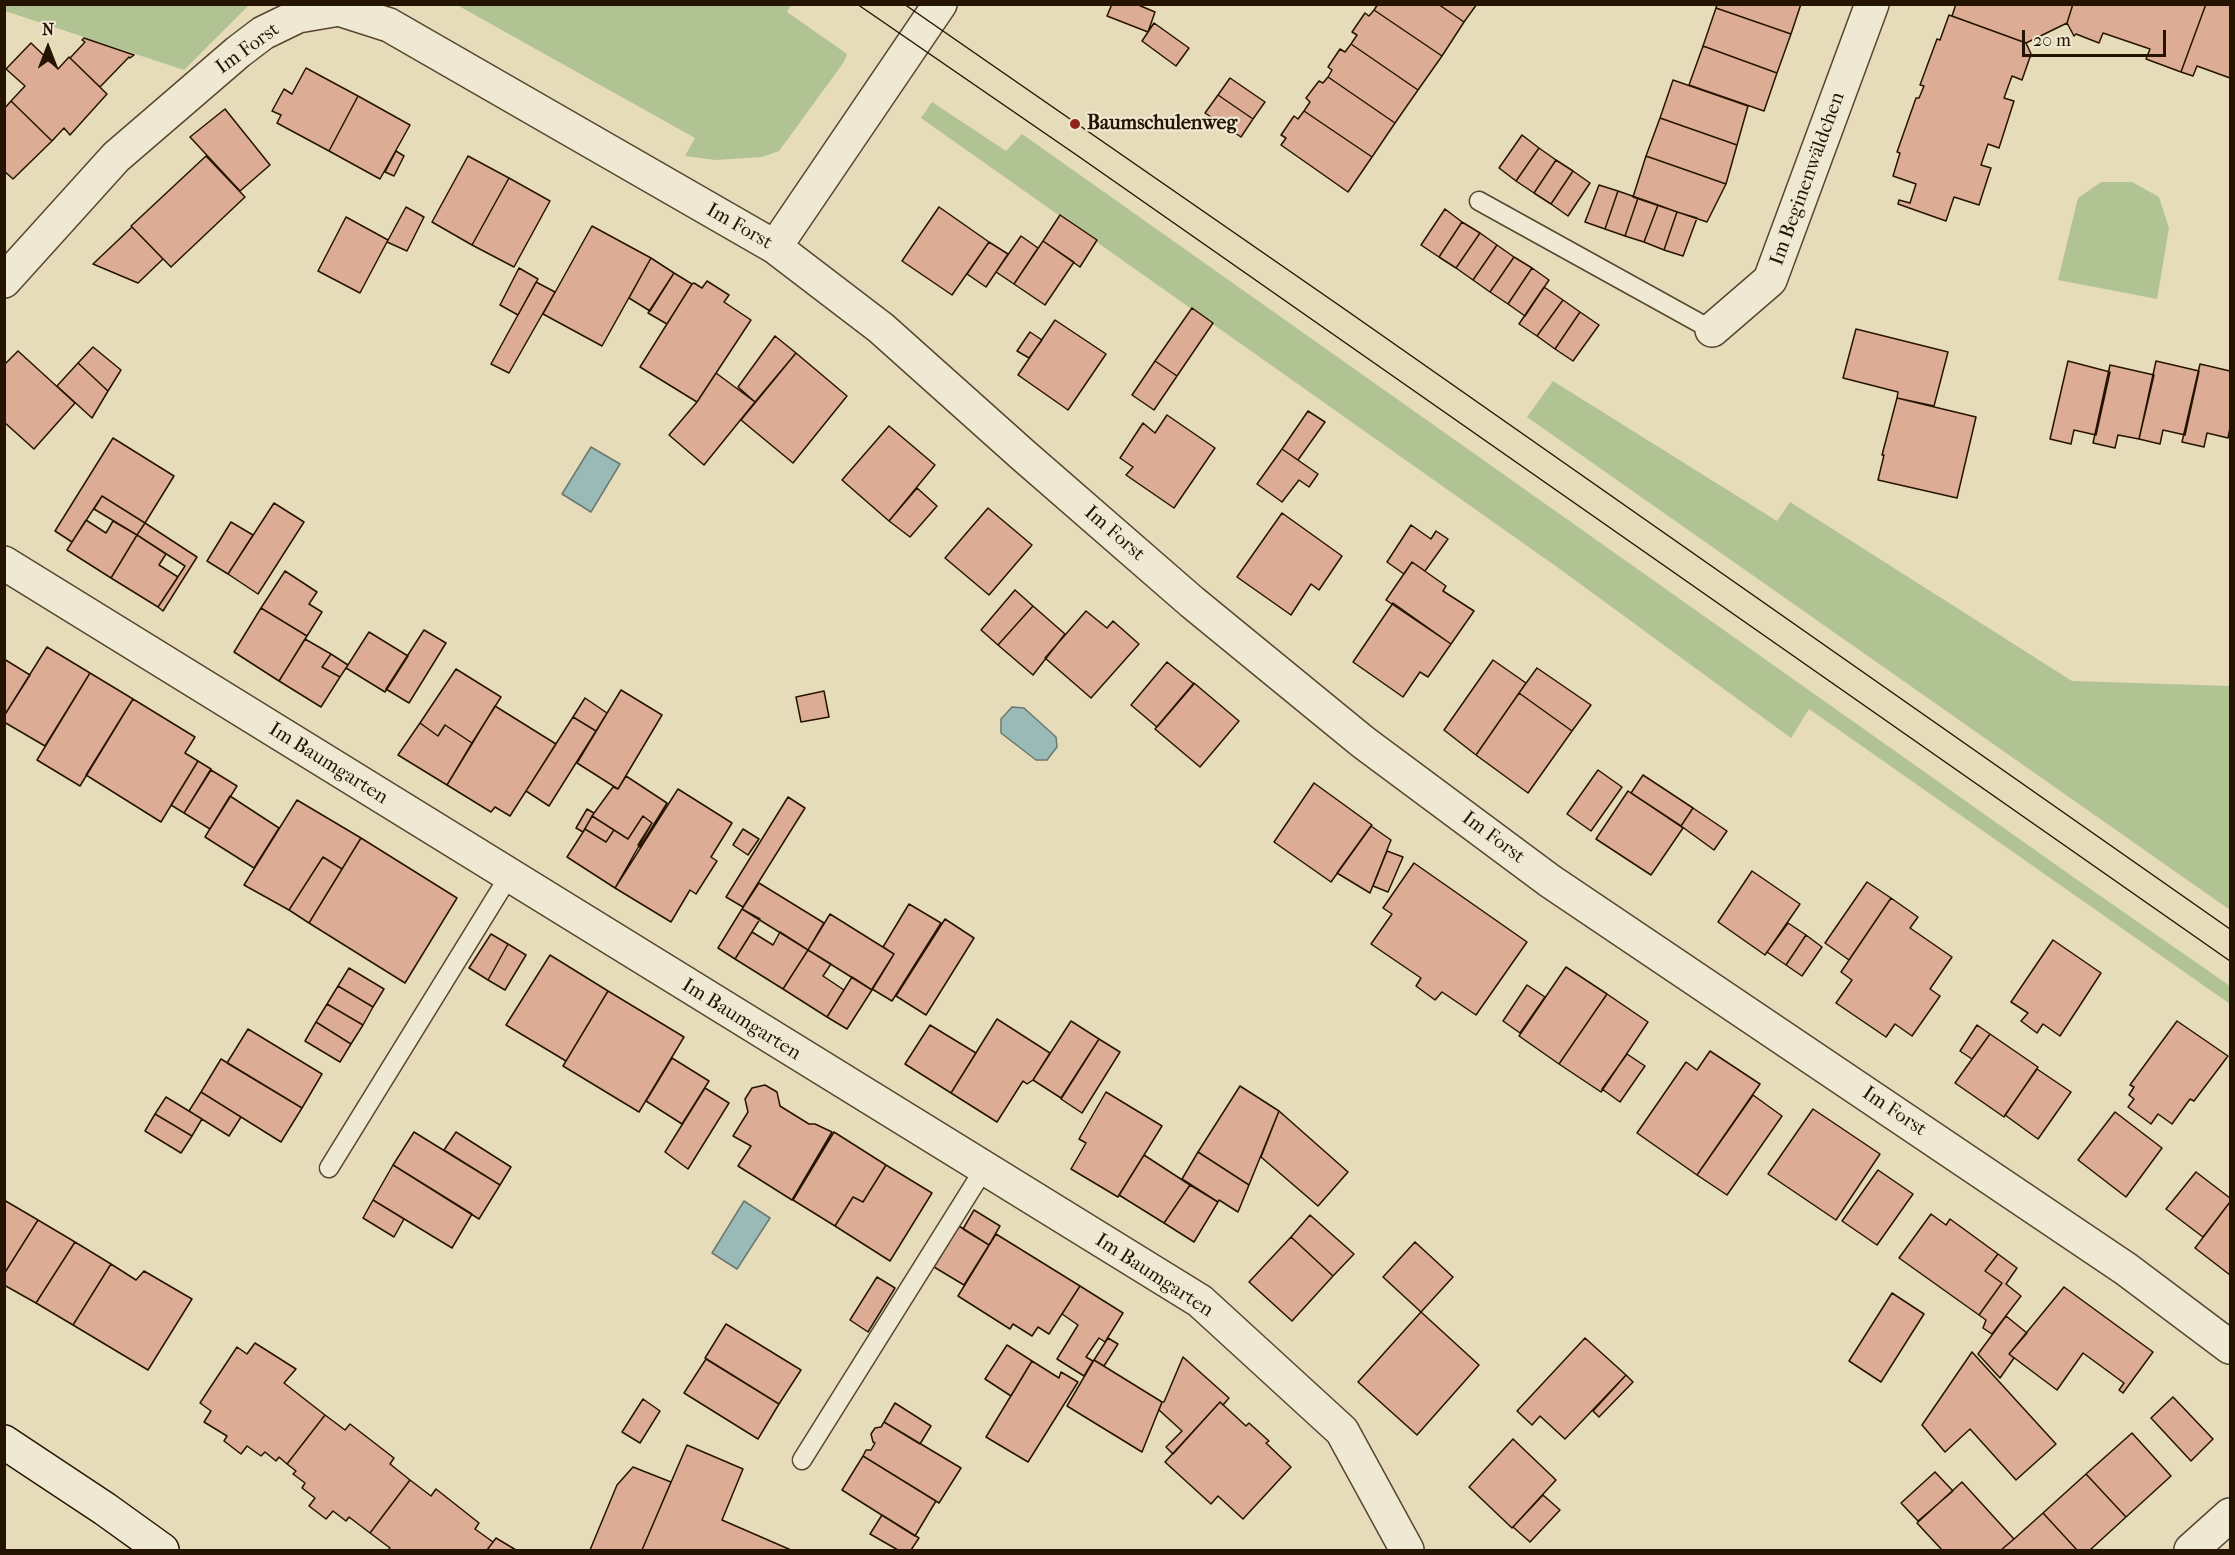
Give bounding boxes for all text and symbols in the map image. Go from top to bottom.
north arrow [18,18,78,78]
street label: Im Forst [212,18,284,80]
scale bar [2025,18,2169,56]
text: N [42,20,54,39]
text: 20 m [2033,30,2071,51]
street label: Im Beginenwäldchen [1766,89,1850,269]
place label: Baumschulenweg [1087,112,1237,136]
marker: Baumschulenweg [1068,117,1082,131]
street label: Im Forst [702,199,776,255]
street label: Im Forst [1079,501,1149,567]
street label: Im Baumgarten [264,718,392,810]
street label: Im Forst [1457,807,1529,869]
street label: Im Baumgarten [677,974,805,1066]
street label: Im Forst [1857,1082,1931,1142]
street label: Im Baumgarten [1090,1229,1218,1323]

